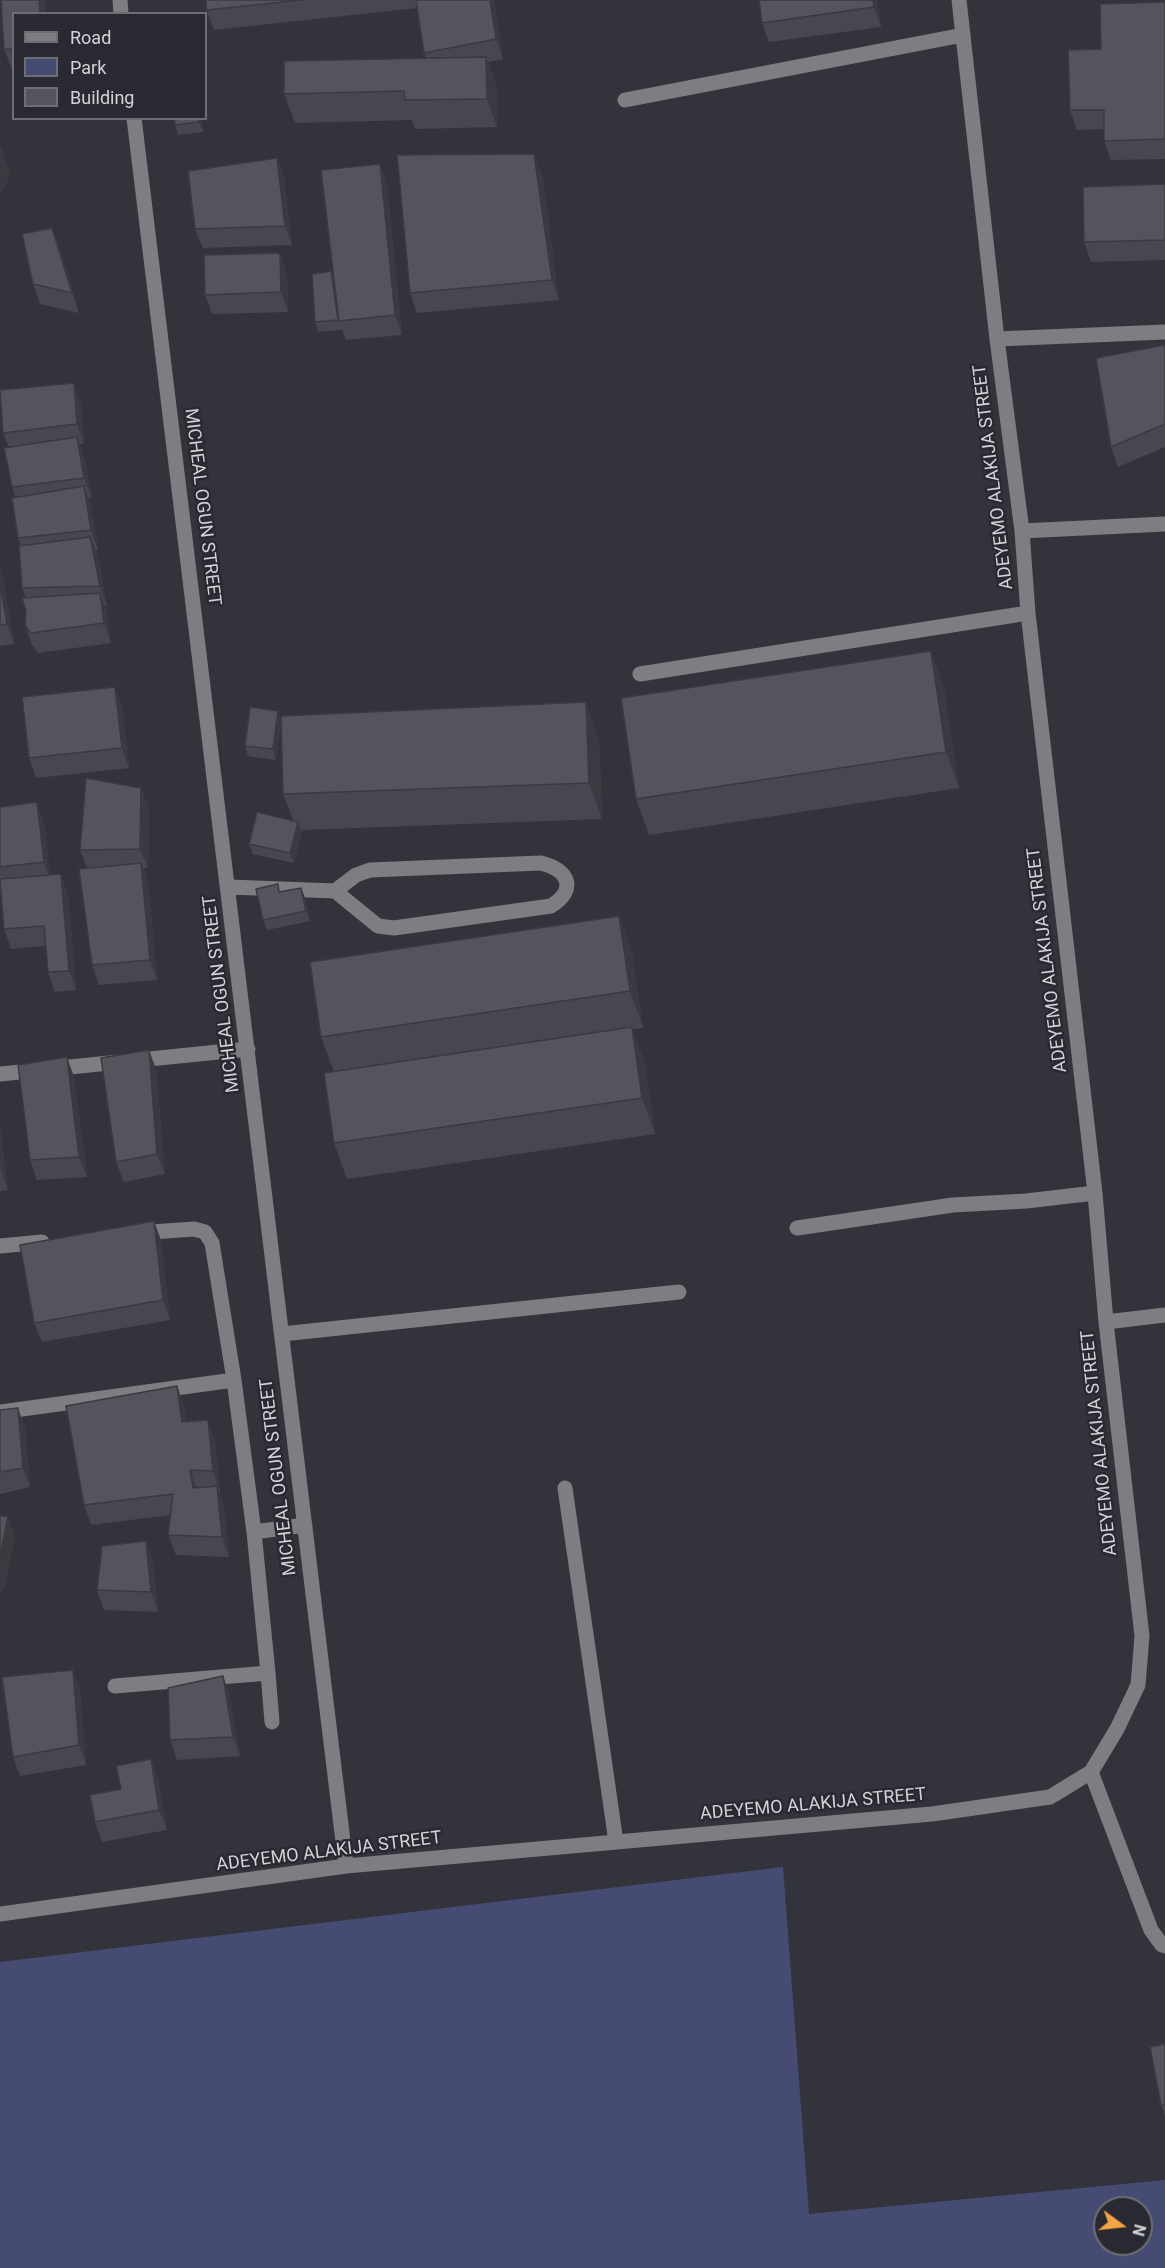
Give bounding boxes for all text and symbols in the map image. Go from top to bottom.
legend [12,12,207,120]
text: Road [70,27,111,48]
text: Park [70,57,106,78]
text: Building [70,87,134,108]
street label: ADEYEMO ALAKIJA STREET [969,363,1019,591]
street label: MICHEAL OGUN STREET [179,407,225,607]
street label: ADEYEMO ALAKIJA STREET [1023,846,1073,1074]
street label: MICHEAL OGUN STREET [199,894,245,1094]
street label: ADEYEMO ALAKIJA STREET [1077,1329,1123,1557]
street label: MICHEAL OGUN STREET [256,1377,302,1577]
street label: ADEYEMO ALAKIJA STREET [699,1784,927,1826]
street label: ADEYEMO ALAKIJA STREET [215,1827,443,1877]
north arrow [1093,2196,1153,2256]
text: N [1128,2222,1150,2238]

